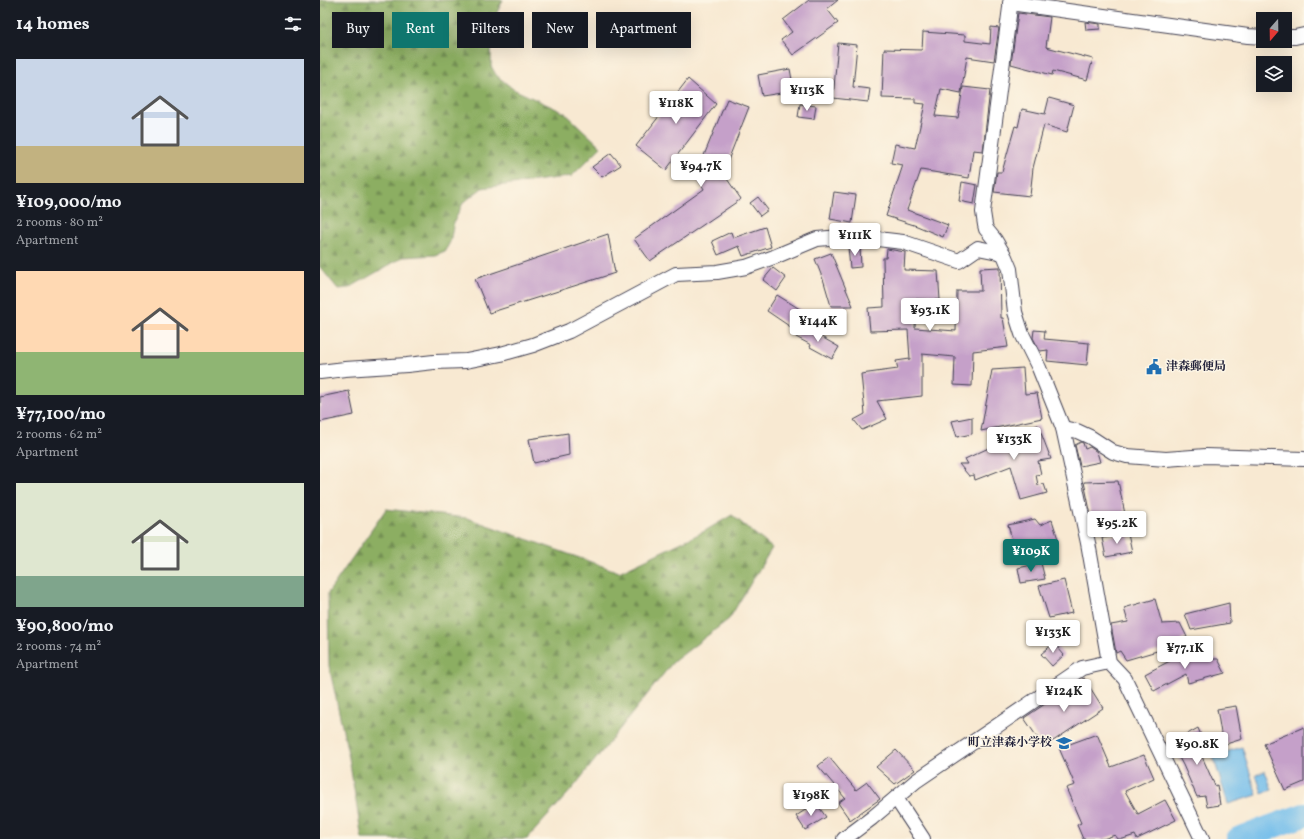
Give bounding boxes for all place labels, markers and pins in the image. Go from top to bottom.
pin: ¥113K [779,78,835,112]
pin: ¥118K [648,91,704,125]
pin: ¥94.7K [668,154,734,188]
pin: ¥111K [827,223,883,257]
pin: ¥93.1K [897,298,963,332]
pin: ¥144K [790,309,846,343]
public building icon: 津森郵便局 [1145,358,1163,376]
place label: 津森郵便局 [1166,359,1226,375]
pin: ¥133K [986,427,1042,461]
pin: ¥95.2K [1084,511,1150,545]
pin: ¥109K [1003,539,1059,573]
pin: ¥133K [1025,620,1081,654]
pin: ¥77.1K [1152,636,1218,670]
pin: ¥124K [1036,679,1092,713]
pin: ¥90.8K [1164,732,1230,766]
school or university icon: 町立津森小学校 [1055,734,1073,752]
place label: 町立津森小学校 [968,735,1052,751]
pin: ¥198K [783,783,839,817]

